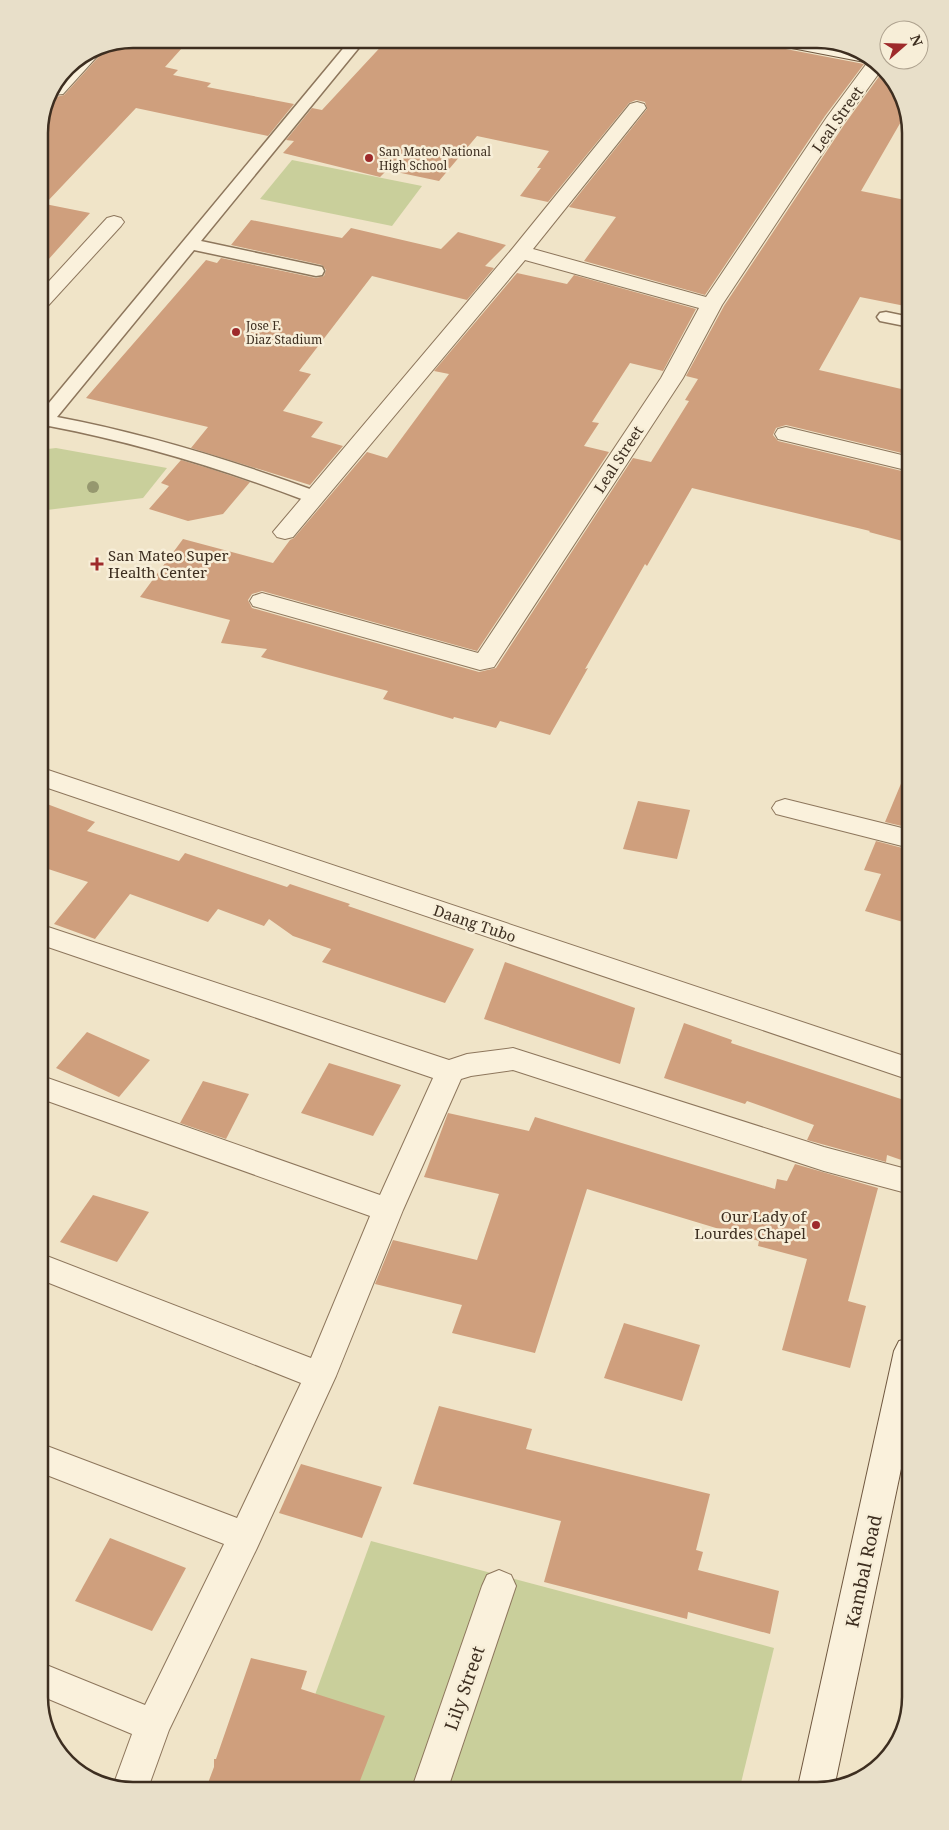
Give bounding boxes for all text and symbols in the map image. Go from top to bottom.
north arrow [879,20,929,70]
text: N [906,32,928,49]
street label: Leal Street [807,82,867,156]
place label: San Mateo National High School [379,143,491,174]
marker: San Mateo National High School [363,152,375,164]
place label: Jose F. Diaz Stadium [245,317,322,348]
marker: Jose F. Diaz Stadium [230,326,242,338]
street label: Leal Street [589,422,647,496]
place label: San Mateo Super Health Center [108,545,229,582]
marker: San Mateo Super Health Center [90,557,104,571]
street label: Daang Tubo [431,900,519,946]
place label: Our Lady of Lourdes Chapel [694,1206,807,1243]
marker: Our Lady of Lourdes Chapel [810,1219,822,1231]
street label: Kambal Road [839,1512,887,1630]
street label: Lily Street [438,1643,490,1733]

